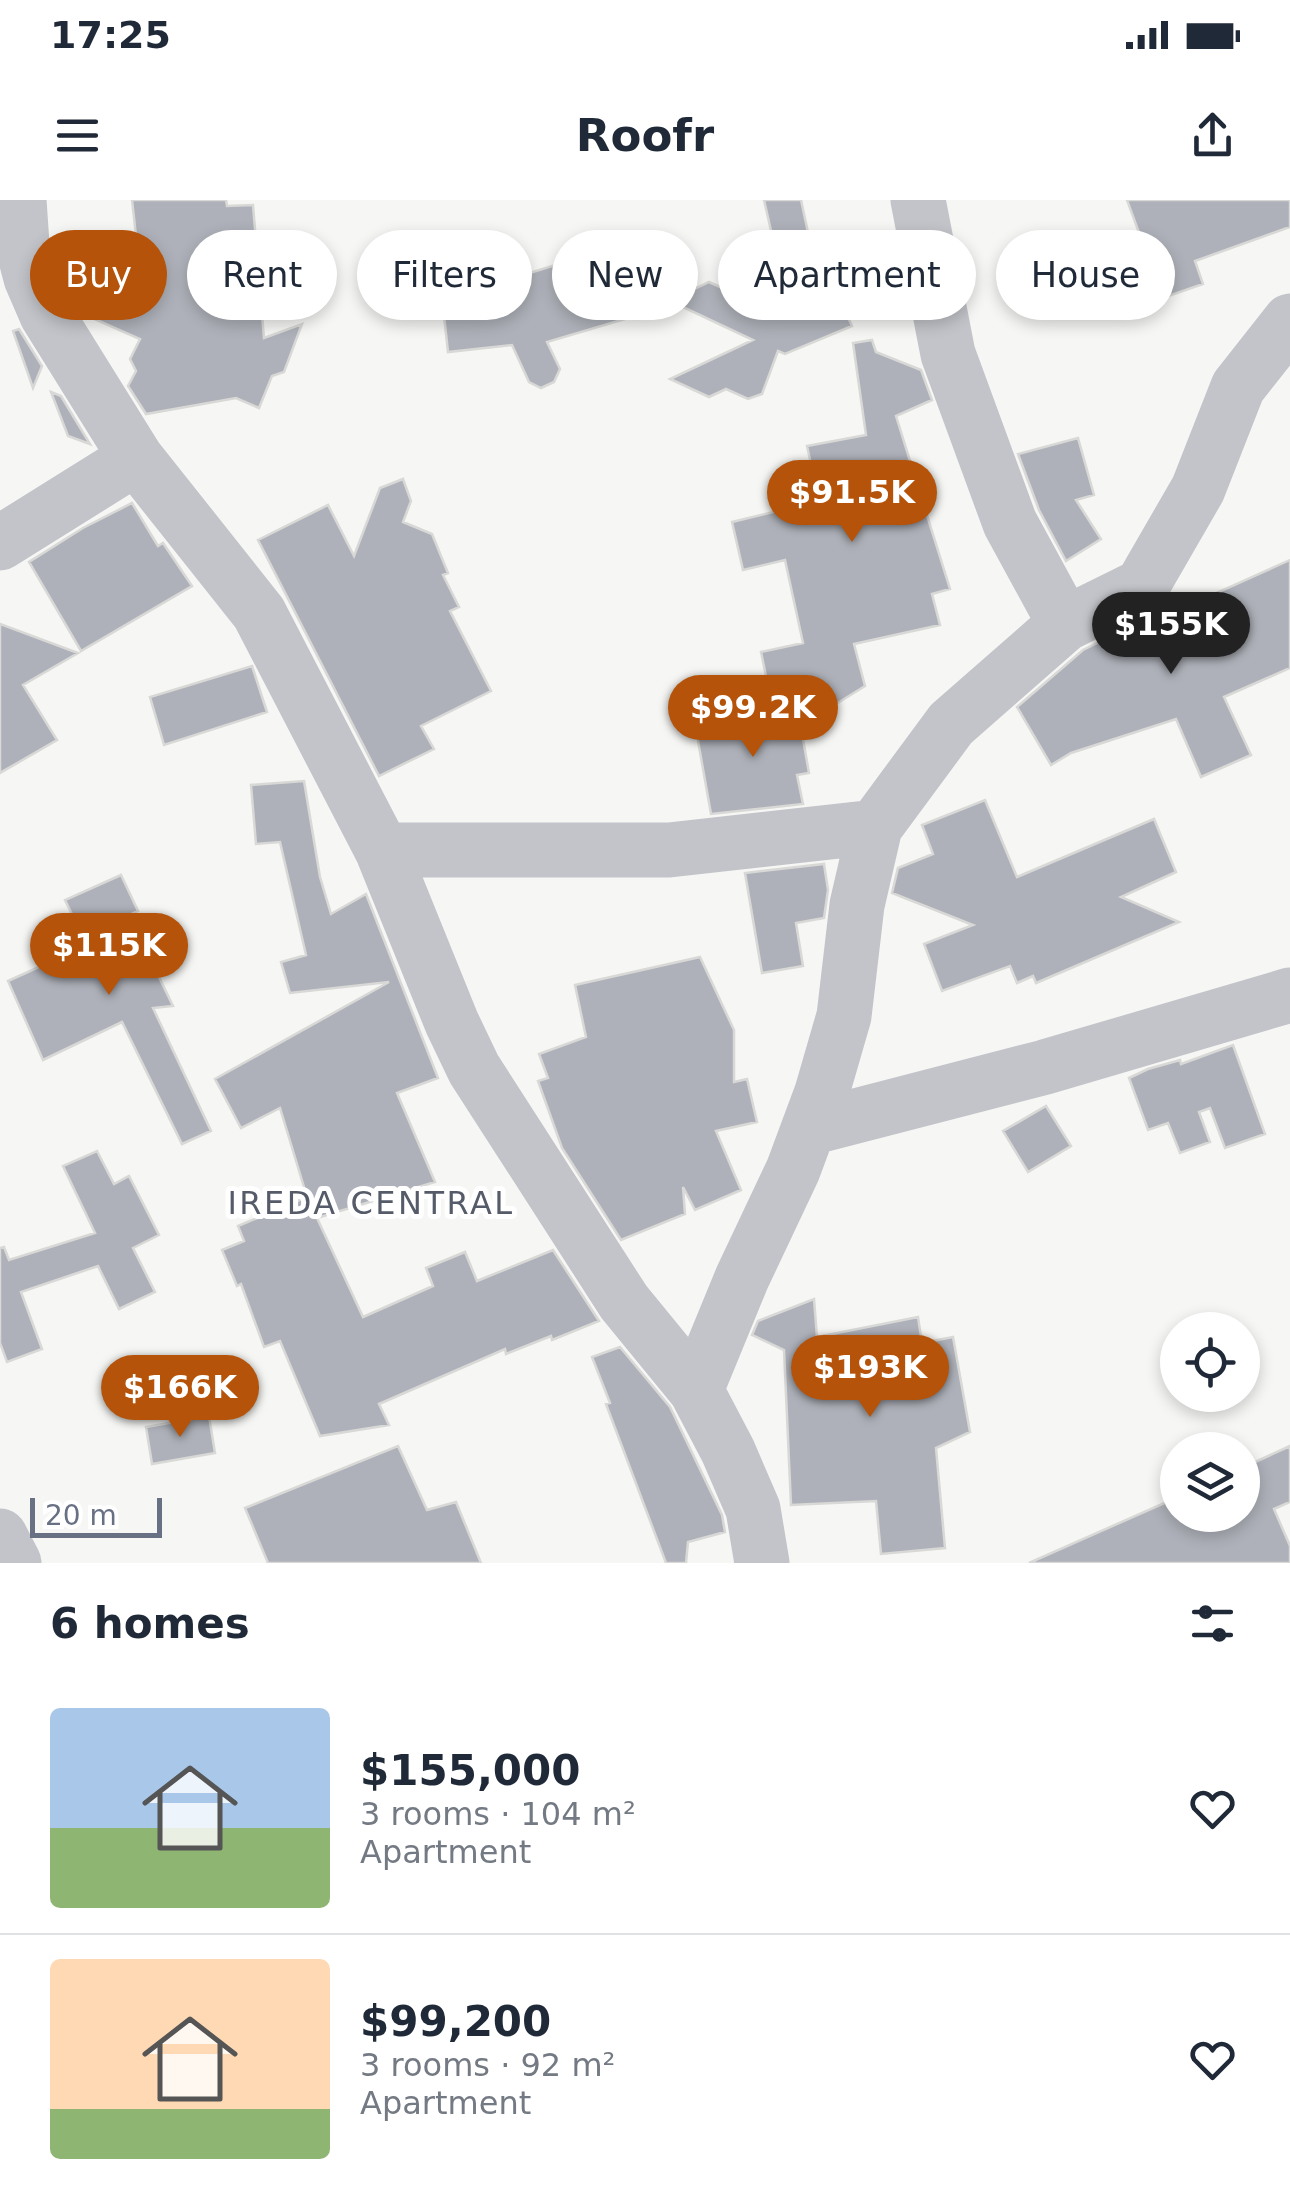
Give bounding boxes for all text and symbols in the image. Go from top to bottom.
text: 17:25 [50,13,171,57]
icon: menu [50,108,105,163]
icon: share [1185,108,1240,163]
text: Roofr [576,109,714,162]
chip: Buy [30,230,167,320]
chip: Rent [187,230,337,320]
chip: Filters [357,230,532,320]
chip: New [552,230,698,320]
chip: Apartment [718,230,976,320]
chip: House [996,230,1175,320]
pin: $91.5K [771,460,933,545]
text: $91.5K [789,473,915,511]
pin: $155K [1101,592,1241,677]
text: $155K [1114,605,1228,643]
pin: $99.2K [672,675,834,760]
text: $99.2K [690,688,816,726]
pin: $115K [39,913,179,998]
text: $115K [52,926,166,964]
district label: IREDA CENTRAL [227,1184,515,1222]
map controls [1160,1312,1260,1532]
button: locate [1160,1312,1260,1412]
pin: $193K [800,1335,940,1420]
text: $193K [813,1348,927,1386]
pin: $166K [110,1355,250,1440]
text: $166K [123,1368,237,1406]
button: layers [1160,1432,1260,1532]
scale bar [30,1493,162,1538]
text: 20 m [45,1499,117,1532]
icon: filters [1185,1596,1240,1651]
text: 6 homes [50,1599,250,1648]
text: $155,000 [360,1746,581,1795]
icon: home [130,1748,250,1868]
icon: heart [1185,1781,1240,1836]
text: 3 rooms · 104 m² [360,1795,636,1833]
text: Apartment [360,1833,531,1871]
text: $99,200 [360,1997,551,2046]
icon: home [130,1999,250,2119]
icon: heart [1185,2032,1240,2087]
text: 3 rooms · 92 m² [360,2046,615,2084]
text: Apartment [360,2084,531,2122]

